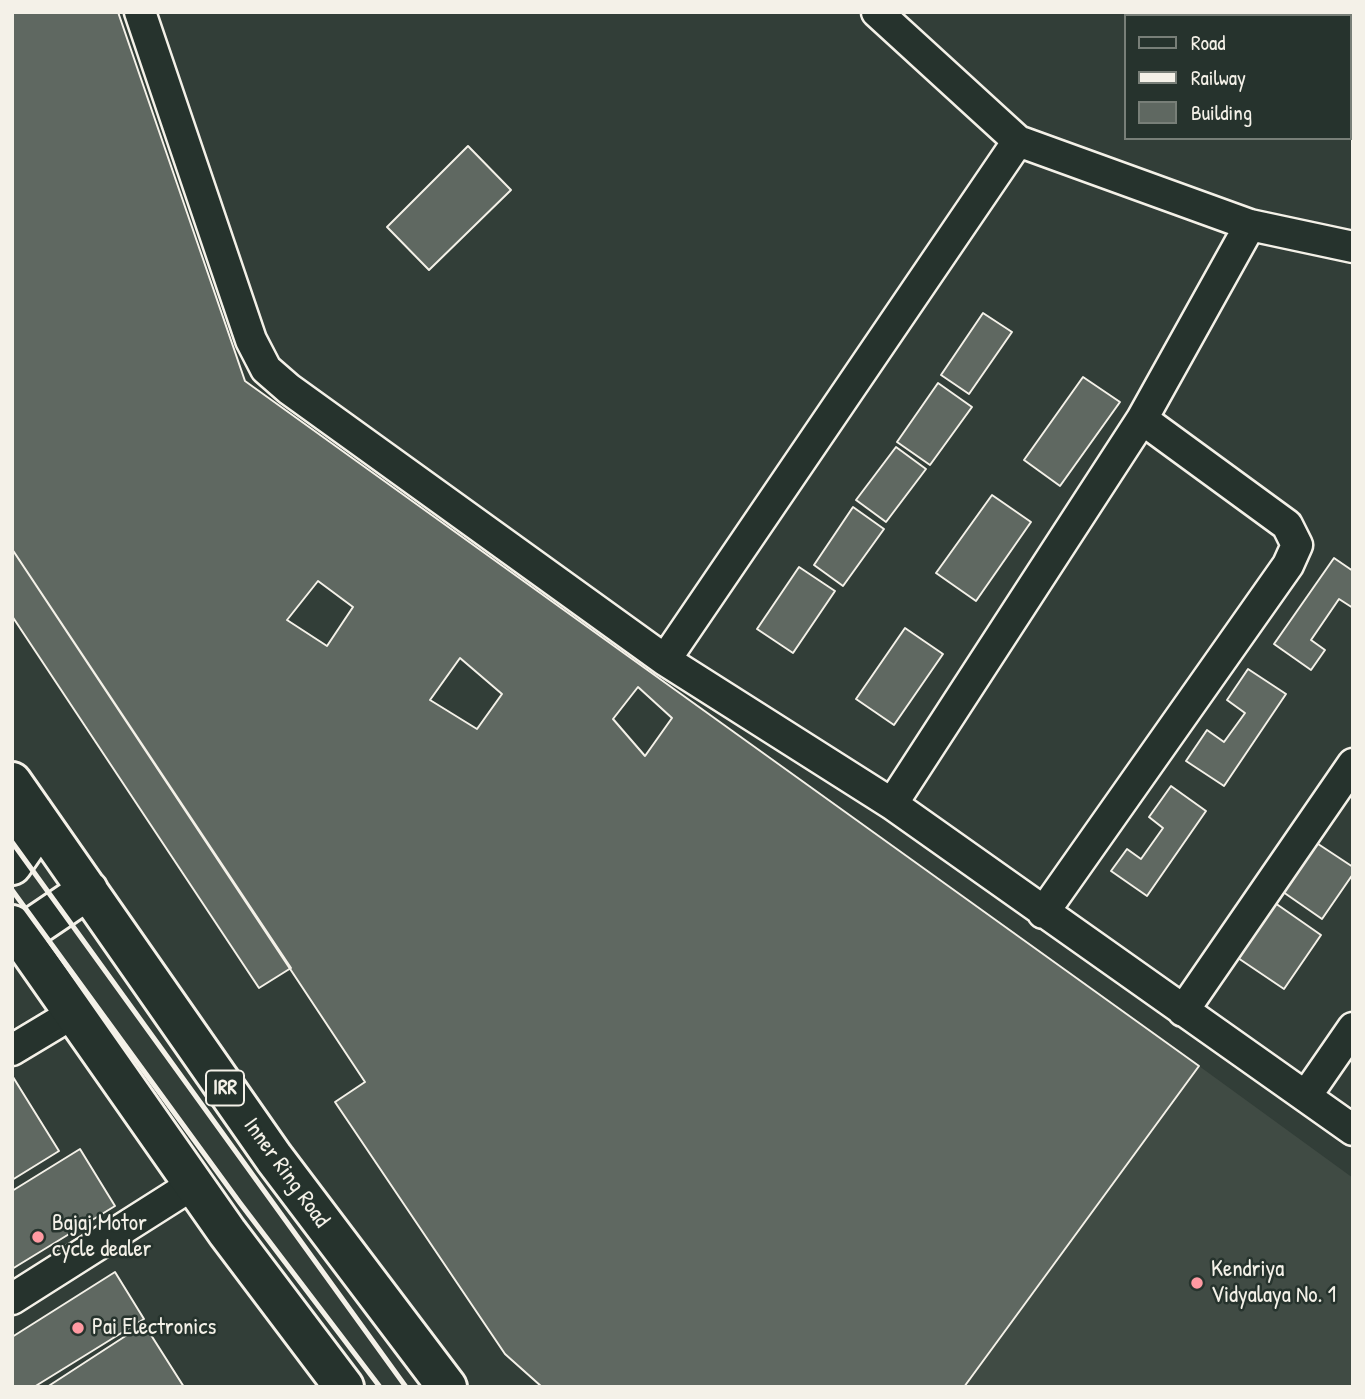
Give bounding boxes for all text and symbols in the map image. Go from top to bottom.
legend [1124,14,1351,140]
text: Road [1191,28,1225,57]
text: Railway [1191,63,1246,92]
text: Building [1191,98,1252,127]
road number: IRR [206,1070,244,1106]
street label: Inner Ring Road [237,1113,335,1233]
place label: Bajaj Motor cycle dealer [52,1210,151,1264]
marker: Bajaj Motor cycle dealer [30,1229,46,1245]
place label: Kendriya Vidyalaya No. 1 [1211,1256,1336,1310]
marker: Kendriya Vidyalaya No. 1 [1189,1275,1205,1291]
place label: Pai Electronics [92,1314,216,1342]
marker: Pai Electronics [70,1320,86,1336]

